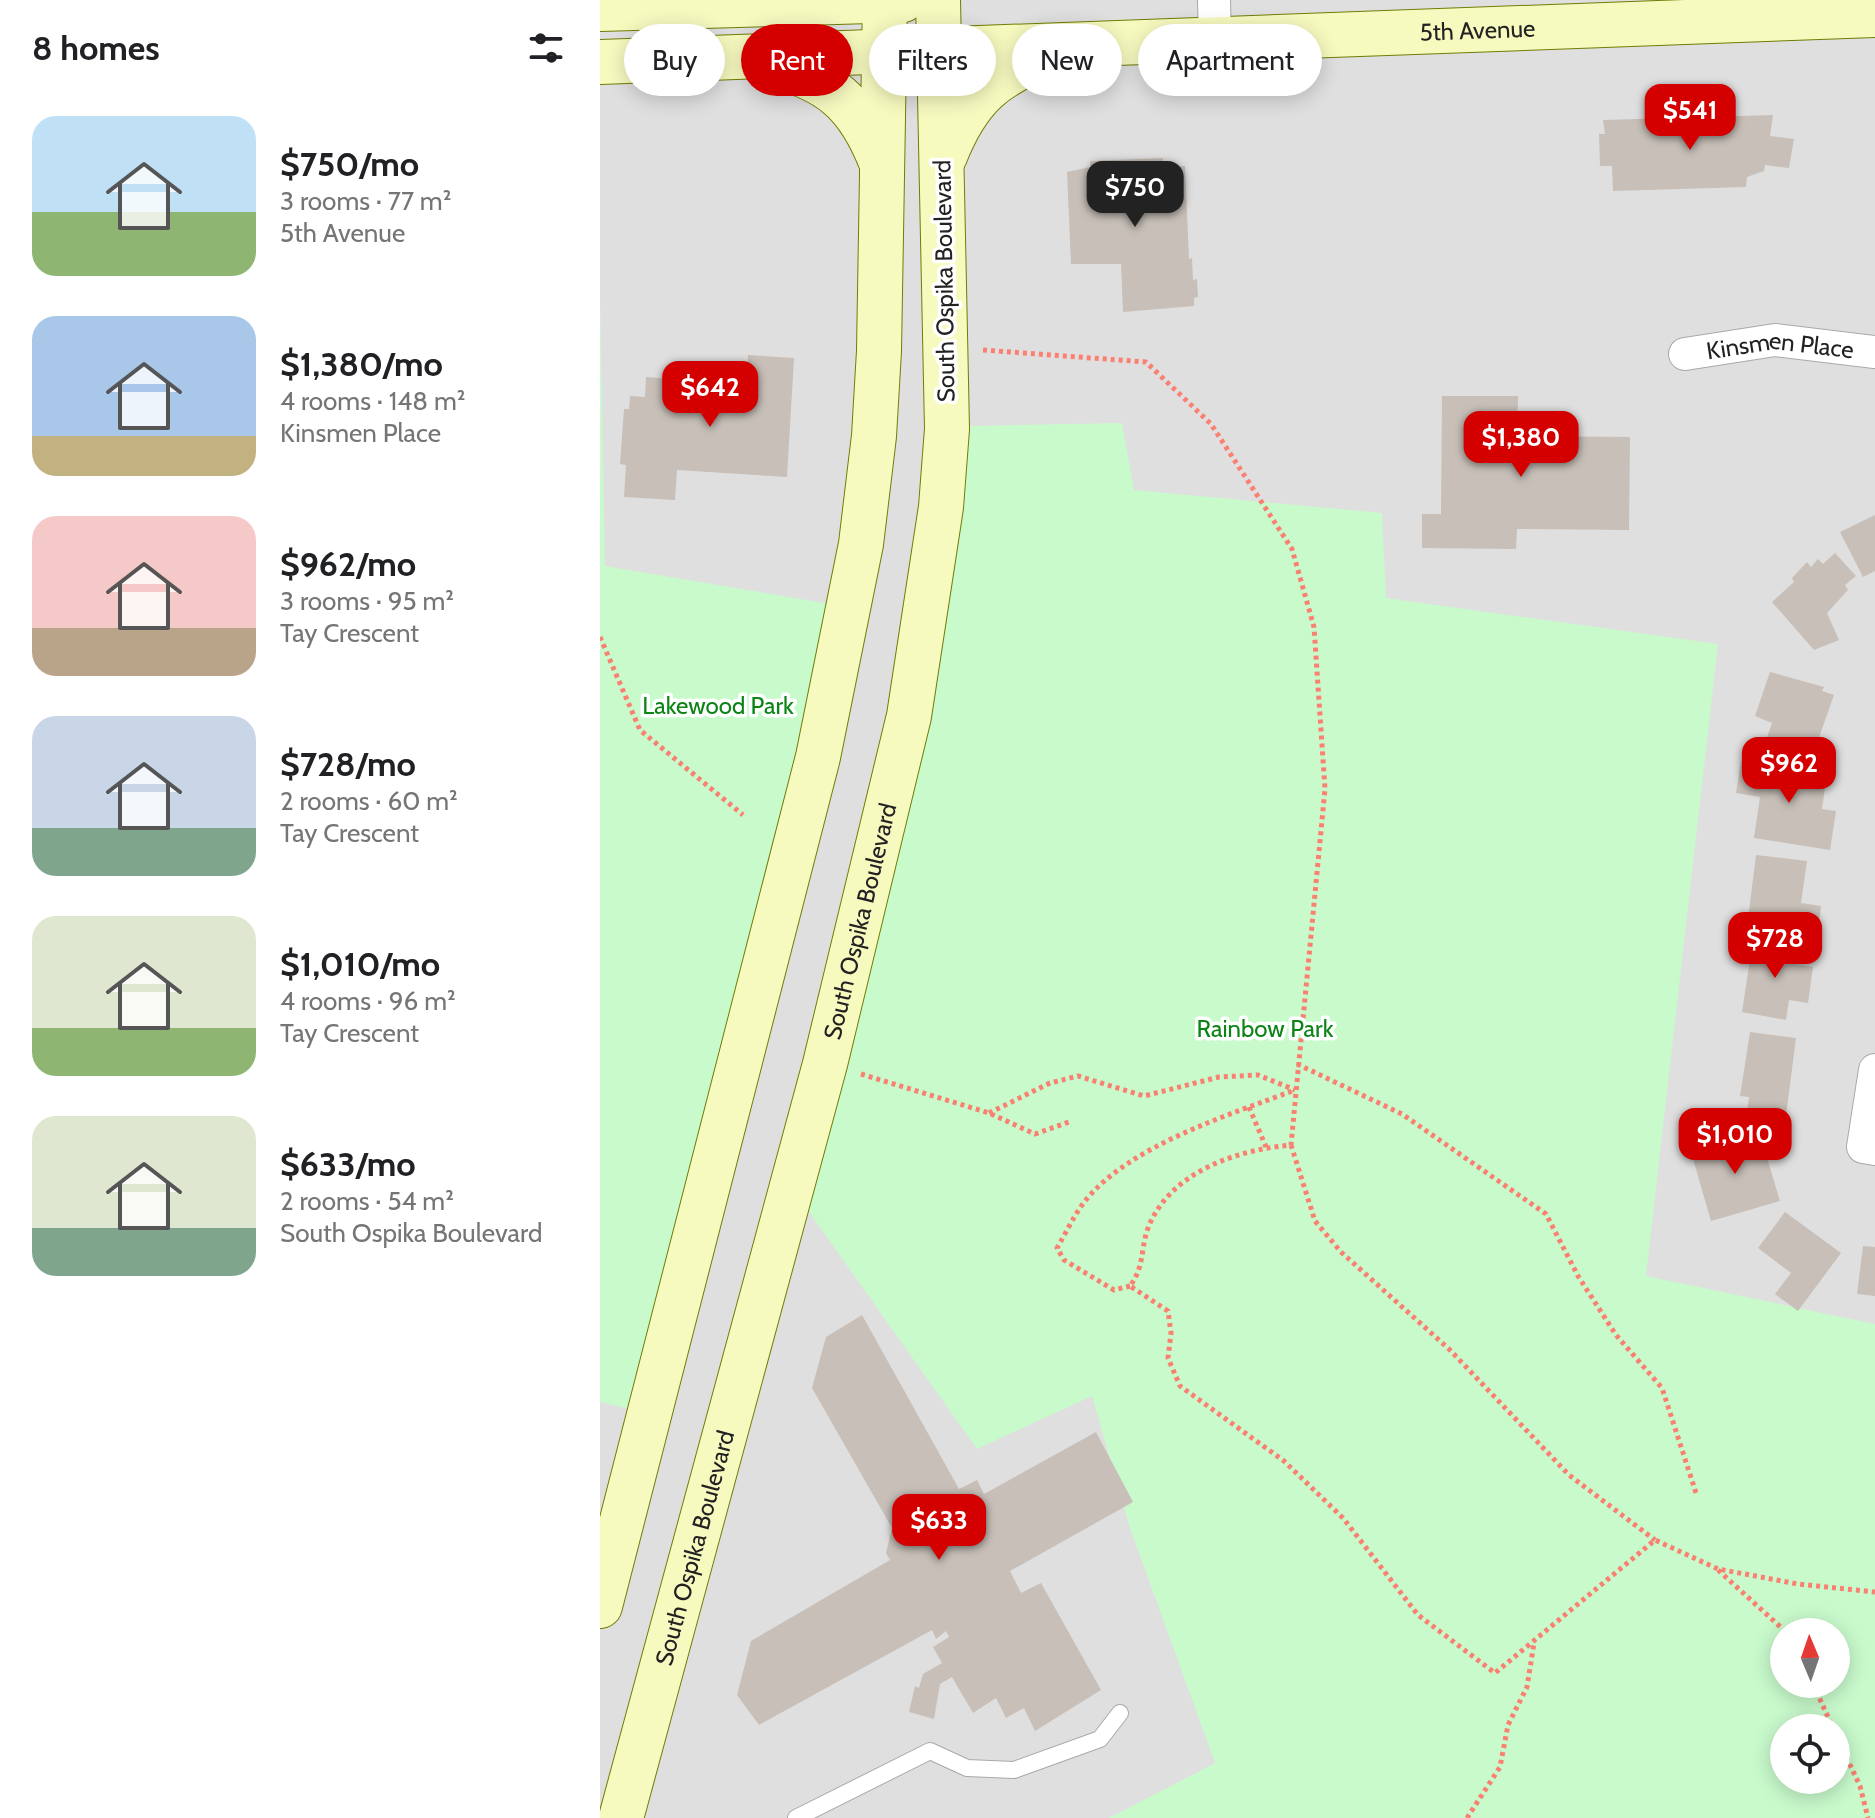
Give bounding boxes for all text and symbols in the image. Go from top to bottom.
street label: 5th Avenue [1419,13,1536,46]
chip: Buy [624,24,725,96]
chip: Rent [741,24,853,96]
chip: Filters [869,24,996,96]
chip: New [1012,24,1122,96]
chip: Apartment [1138,24,1322,96]
icon: filters [524,26,568,70]
text: 8 homes [32,27,160,69]
pin: $541 [1643,84,1737,152]
text: $541 [1663,94,1717,126]
text: $750/mo [280,143,419,185]
icon: home [96,148,192,244]
street label: South Ospika Boulevard [927,160,961,402]
pin: $750 [1088,161,1182,229]
text: $750 [1105,171,1165,203]
text: 3 rooms · 77 m² [280,185,451,217]
text: 5th Avenue [280,217,405,249]
street label: Kinsmen Place [1704,325,1855,365]
text: $1,380/mo [280,343,443,385]
icon: home [96,348,192,444]
pin: $642 [663,361,757,429]
text: $642 [680,371,740,403]
text: 4 rooms · 148 m² [280,385,465,417]
pin: $1,380 [1456,411,1586,479]
text: Kinsmen Place [280,417,441,449]
text: $1,380 [1482,421,1560,453]
text: $962/mo [280,543,416,585]
icon: home [96,548,192,644]
text: 3 rooms · 95 m² [280,585,454,617]
text: Tay Crescent [280,617,419,649]
park label: Lakewood Park [642,691,794,720]
pin: $962 [1742,737,1836,805]
text: $728/mo [280,743,416,785]
text: $962 [1760,747,1818,779]
icon: home [96,748,192,844]
text: 2 rooms · 60 m² [280,785,458,817]
street label: South Ospika Boulevard [817,800,902,1042]
text: Tay Crescent [280,817,419,849]
pin: $728 [1728,912,1822,980]
text: $728 [1746,922,1804,954]
text: $1,010/mo [280,943,440,985]
icon: home [96,948,192,1044]
text: 4 rooms · 96 m² [280,985,456,1017]
park label: Rainbow Park [1197,1014,1334,1043]
text: Tay Crescent [280,1017,419,1049]
pin: $1,010 [1670,1108,1800,1176]
text: $1,010 [1697,1118,1773,1150]
text: $633/mo [280,1143,416,1185]
icon: home [96,1148,192,1244]
text: 2 rooms · 54 m² [280,1185,454,1217]
text: South Ospika Boulevard [280,1217,542,1249]
street label: South Ospika Boulevard [648,1427,740,1668]
pin: $633 [892,1494,986,1562]
text: $633 [910,1504,968,1536]
north arrow [1770,1618,1850,1698]
map controls [1770,1618,1850,1794]
button: locate [1770,1714,1850,1794]

